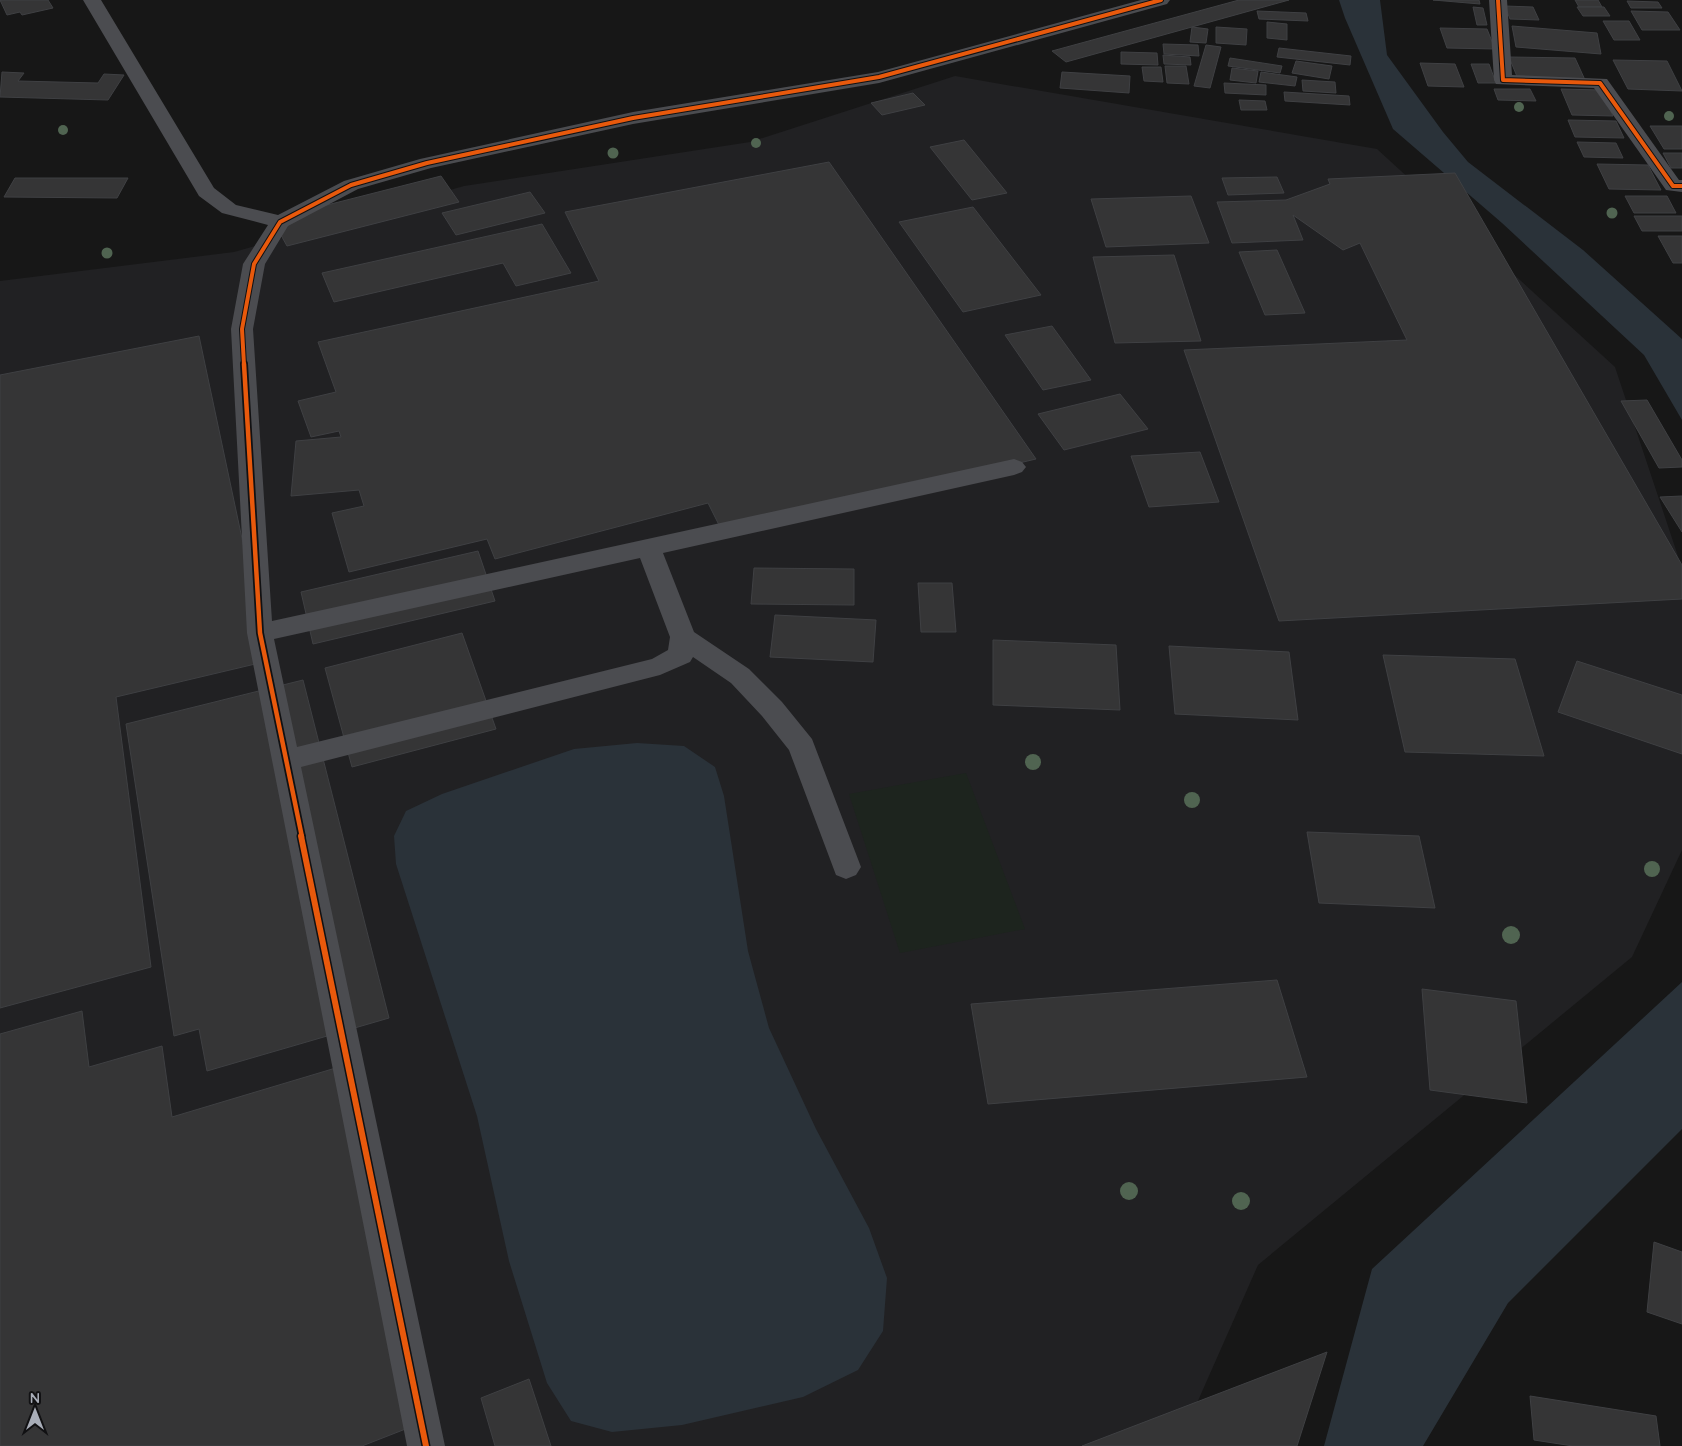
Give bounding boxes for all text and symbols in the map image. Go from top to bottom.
north arrow [10,1386,60,1436]
text: N [30,1389,40,1407]

